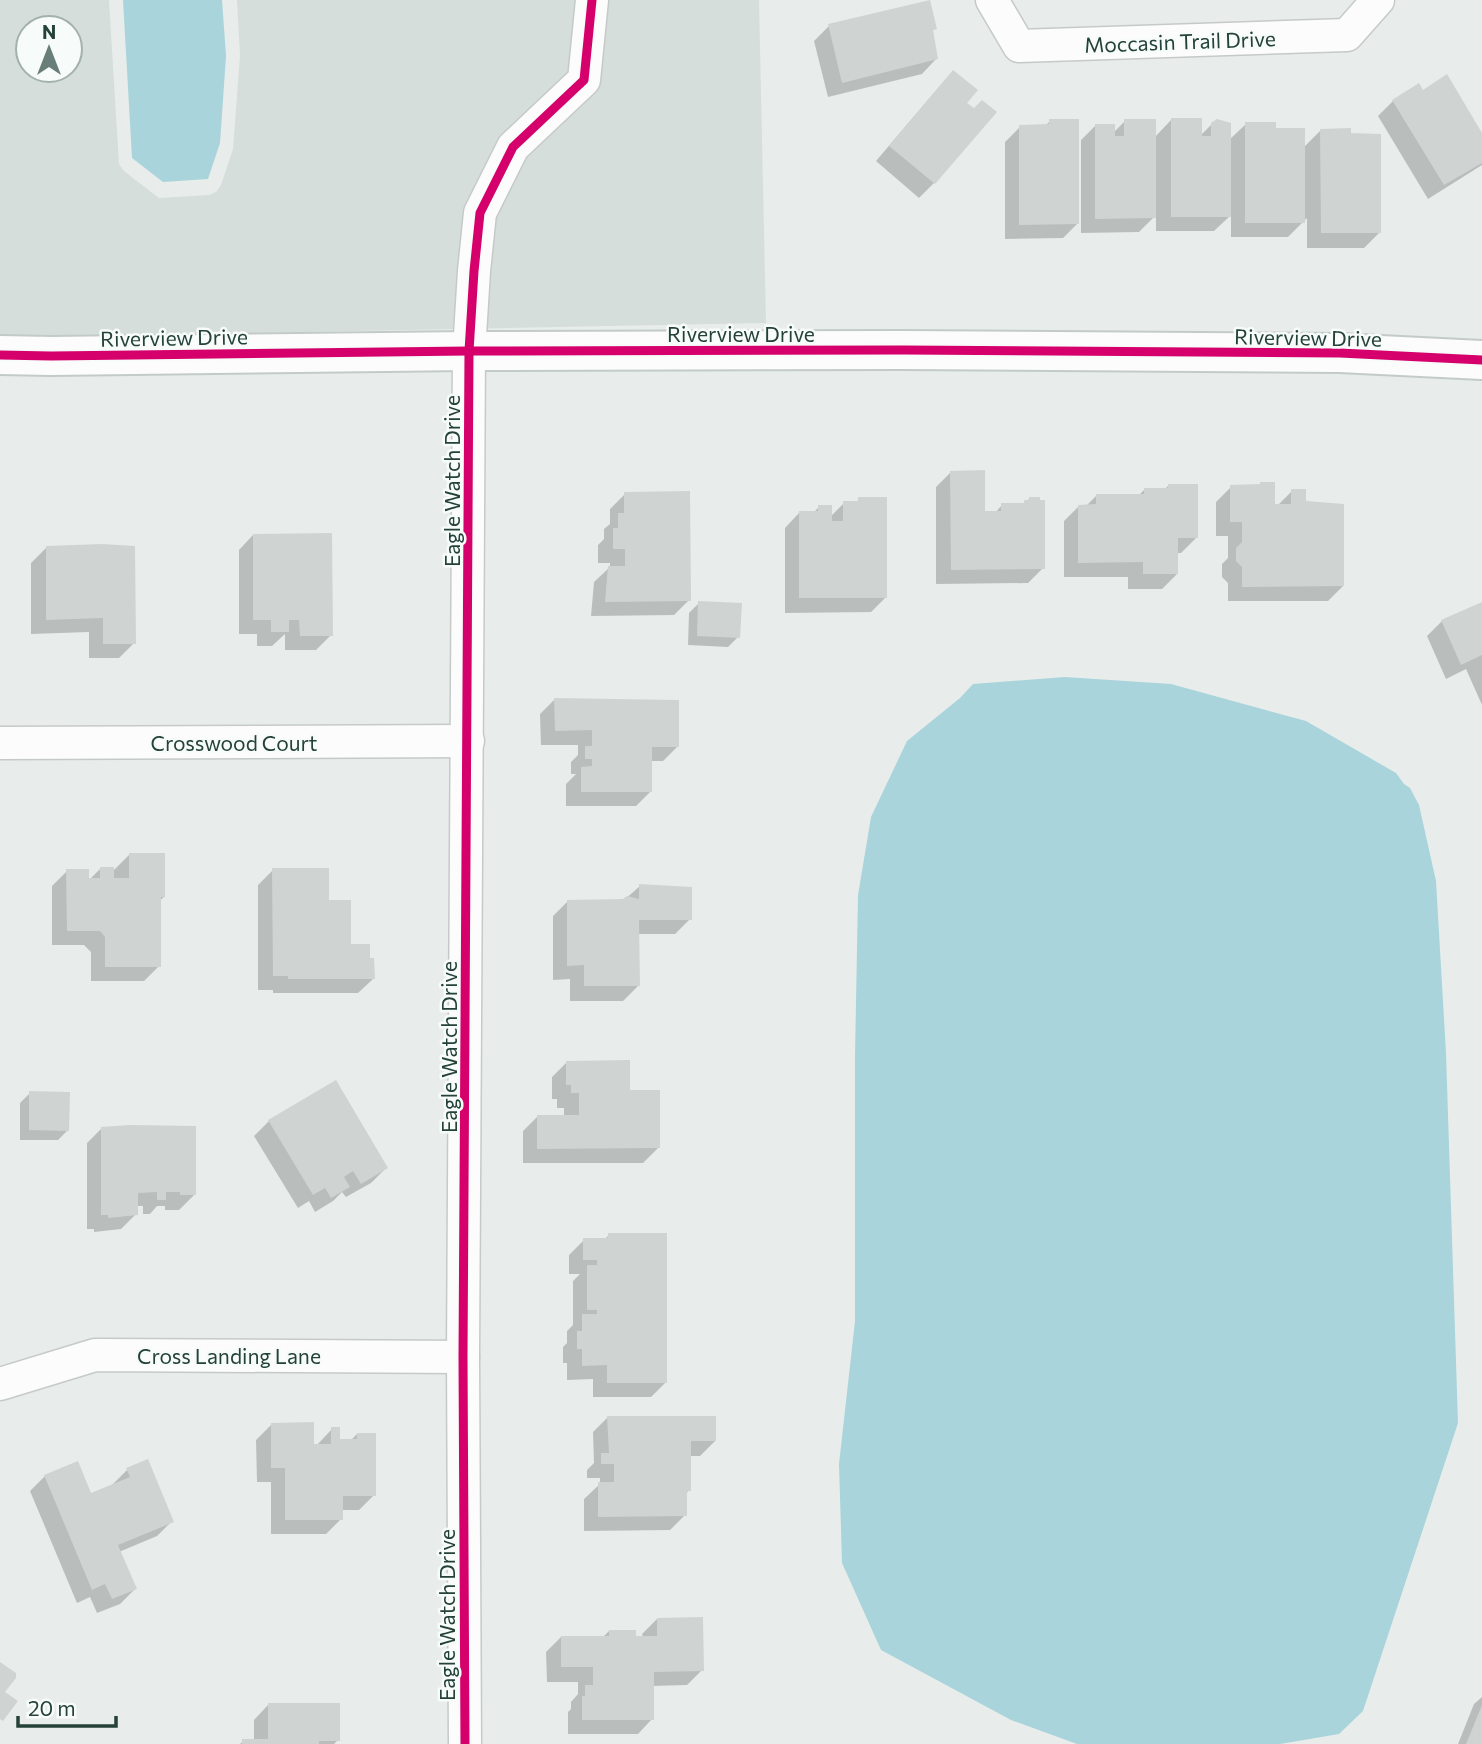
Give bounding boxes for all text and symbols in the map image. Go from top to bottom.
north arrow [14,14,84,84]
text: N [42,20,56,43]
street label: Moccasin Trail Drive [1084,25,1276,57]
street label: Riverview Drive [667,321,815,346]
street label: Riverview Drive [100,323,248,351]
street label: Riverview Drive [1234,323,1382,351]
street label: Eagle Watch Drive [439,395,464,567]
street label: Crosswood Court [151,730,317,755]
street label: Eagle Watch Drive [436,961,461,1133]
street label: Cross Landing Lane [137,1343,321,1368]
street label: Eagle Watch Drive [434,1529,459,1701]
scale bar [18,1684,116,1728]
text: 20 m [28,1695,76,1720]

